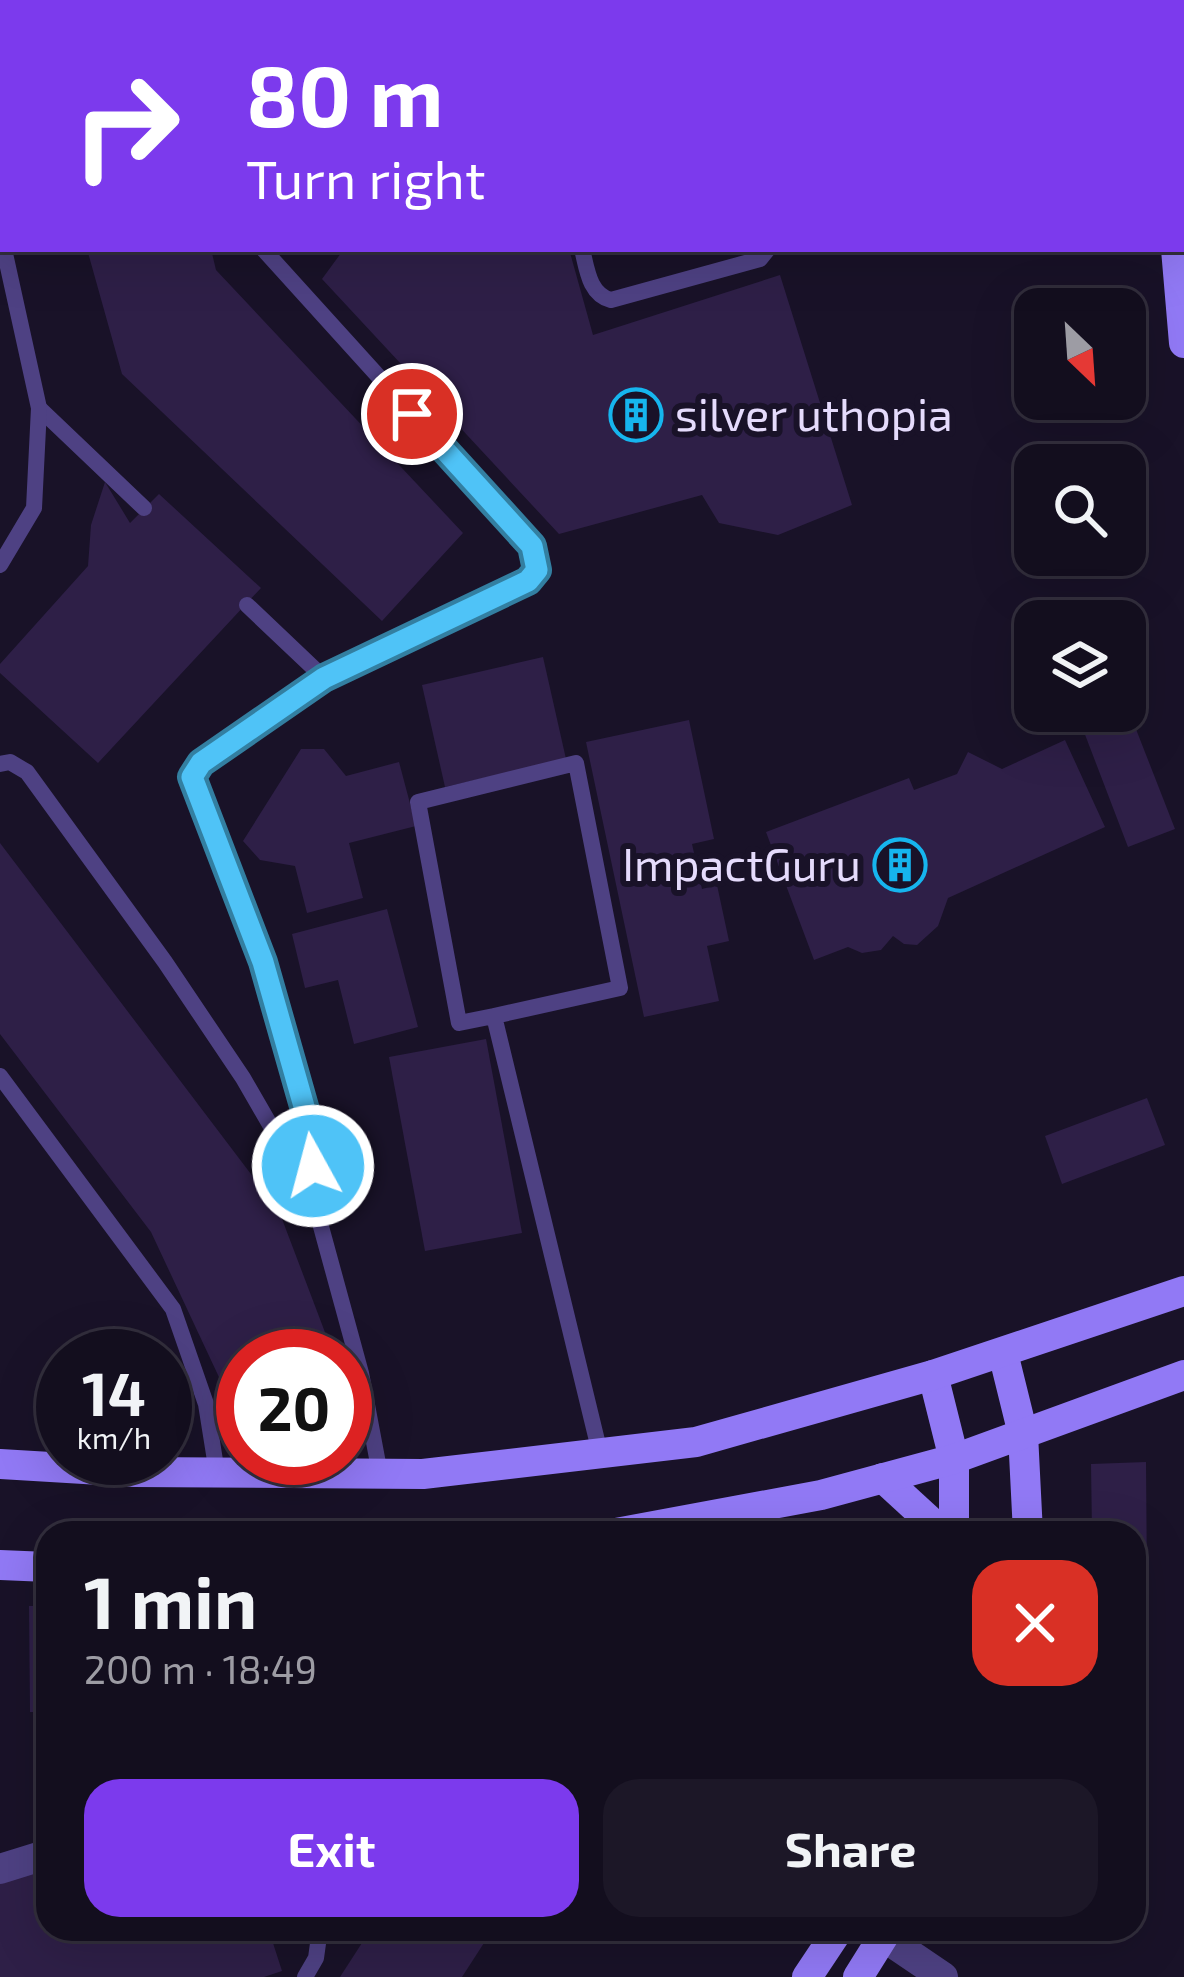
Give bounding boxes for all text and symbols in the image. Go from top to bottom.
text: 80 m [246,43,443,144]
icon: right [48,48,204,204]
text: Turn right [246,145,486,210]
north arrow [1014,288,1146,420]
map controls [1014,288,1146,732]
pin [361,363,463,465]
icon: arrive [379,381,445,447]
place label: silver uthopia [675,386,953,440]
building icon: silver uthopia [608,387,664,443]
button: search [1014,444,1146,576]
button: layers [1014,600,1146,732]
place label: ImpactGuru [622,836,861,890]
building icon: ImpactGuru [872,837,928,893]
position arrow [250,1103,376,1229]
speed limit sign: 20 [216,1329,372,1485]
text: 14 [82,1356,146,1428]
text: km/h [77,1419,151,1455]
text: 1 min [84,1557,257,1643]
button: close [972,1560,1098,1686]
text: 200 m · 18:49 [84,1645,317,1692]
button: Exit [84,1779,579,1917]
button: Share [603,1779,1098,1917]

